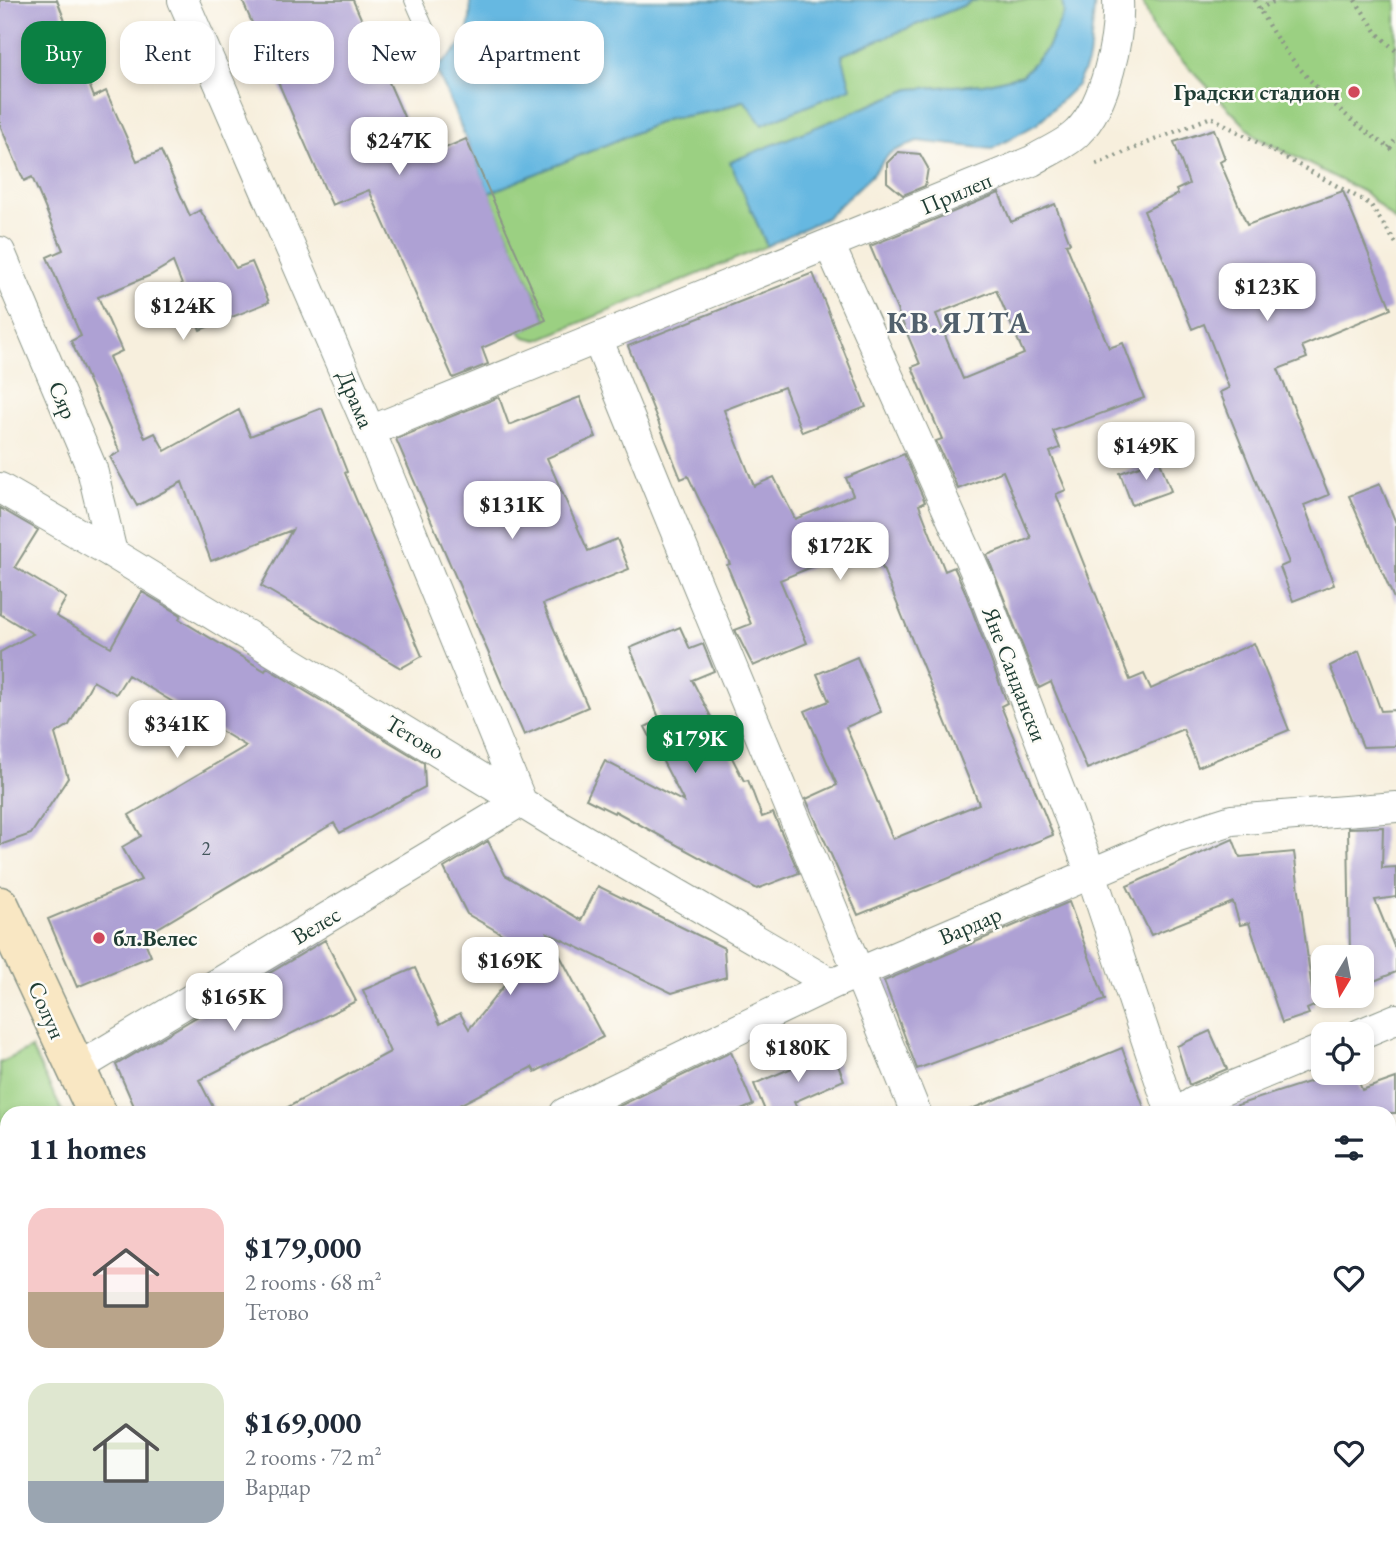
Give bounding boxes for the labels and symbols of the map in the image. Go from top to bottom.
place label: Градски стадион [1174,77,1340,107]
marker: Градски стадион [1346,84,1362,100]
pin: $247K [350,118,448,177]
street label: Прилеп [916,164,997,221]
pin: $123K [1218,264,1316,323]
pin: $124K [134,282,232,342]
district label: КВ.ЯЛТА [887,303,1031,342]
street label: Драма [330,365,382,433]
street label: Сяр [42,376,84,424]
pin: $149K [1097,422,1195,482]
pin: $131K [463,482,561,541]
pin: $172K [791,522,889,582]
street label: Яне Сандански [975,601,1054,746]
pin: $341K [128,700,226,760]
street label: Тетово [380,708,450,766]
pin: $179K [646,716,744,775]
house number: 2 [201,836,211,861]
street label: Вардар [934,898,1006,952]
street label: Велес [286,899,346,951]
place label: бл.Велес [113,923,198,953]
marker: бл.Велес [91,930,107,946]
pin: $169K [461,937,559,997]
north arrow [1311,945,1374,1008]
pin: $165K [185,974,283,1033]
street label: Солун [21,976,73,1044]
pin: $180K [749,1024,847,1084]

